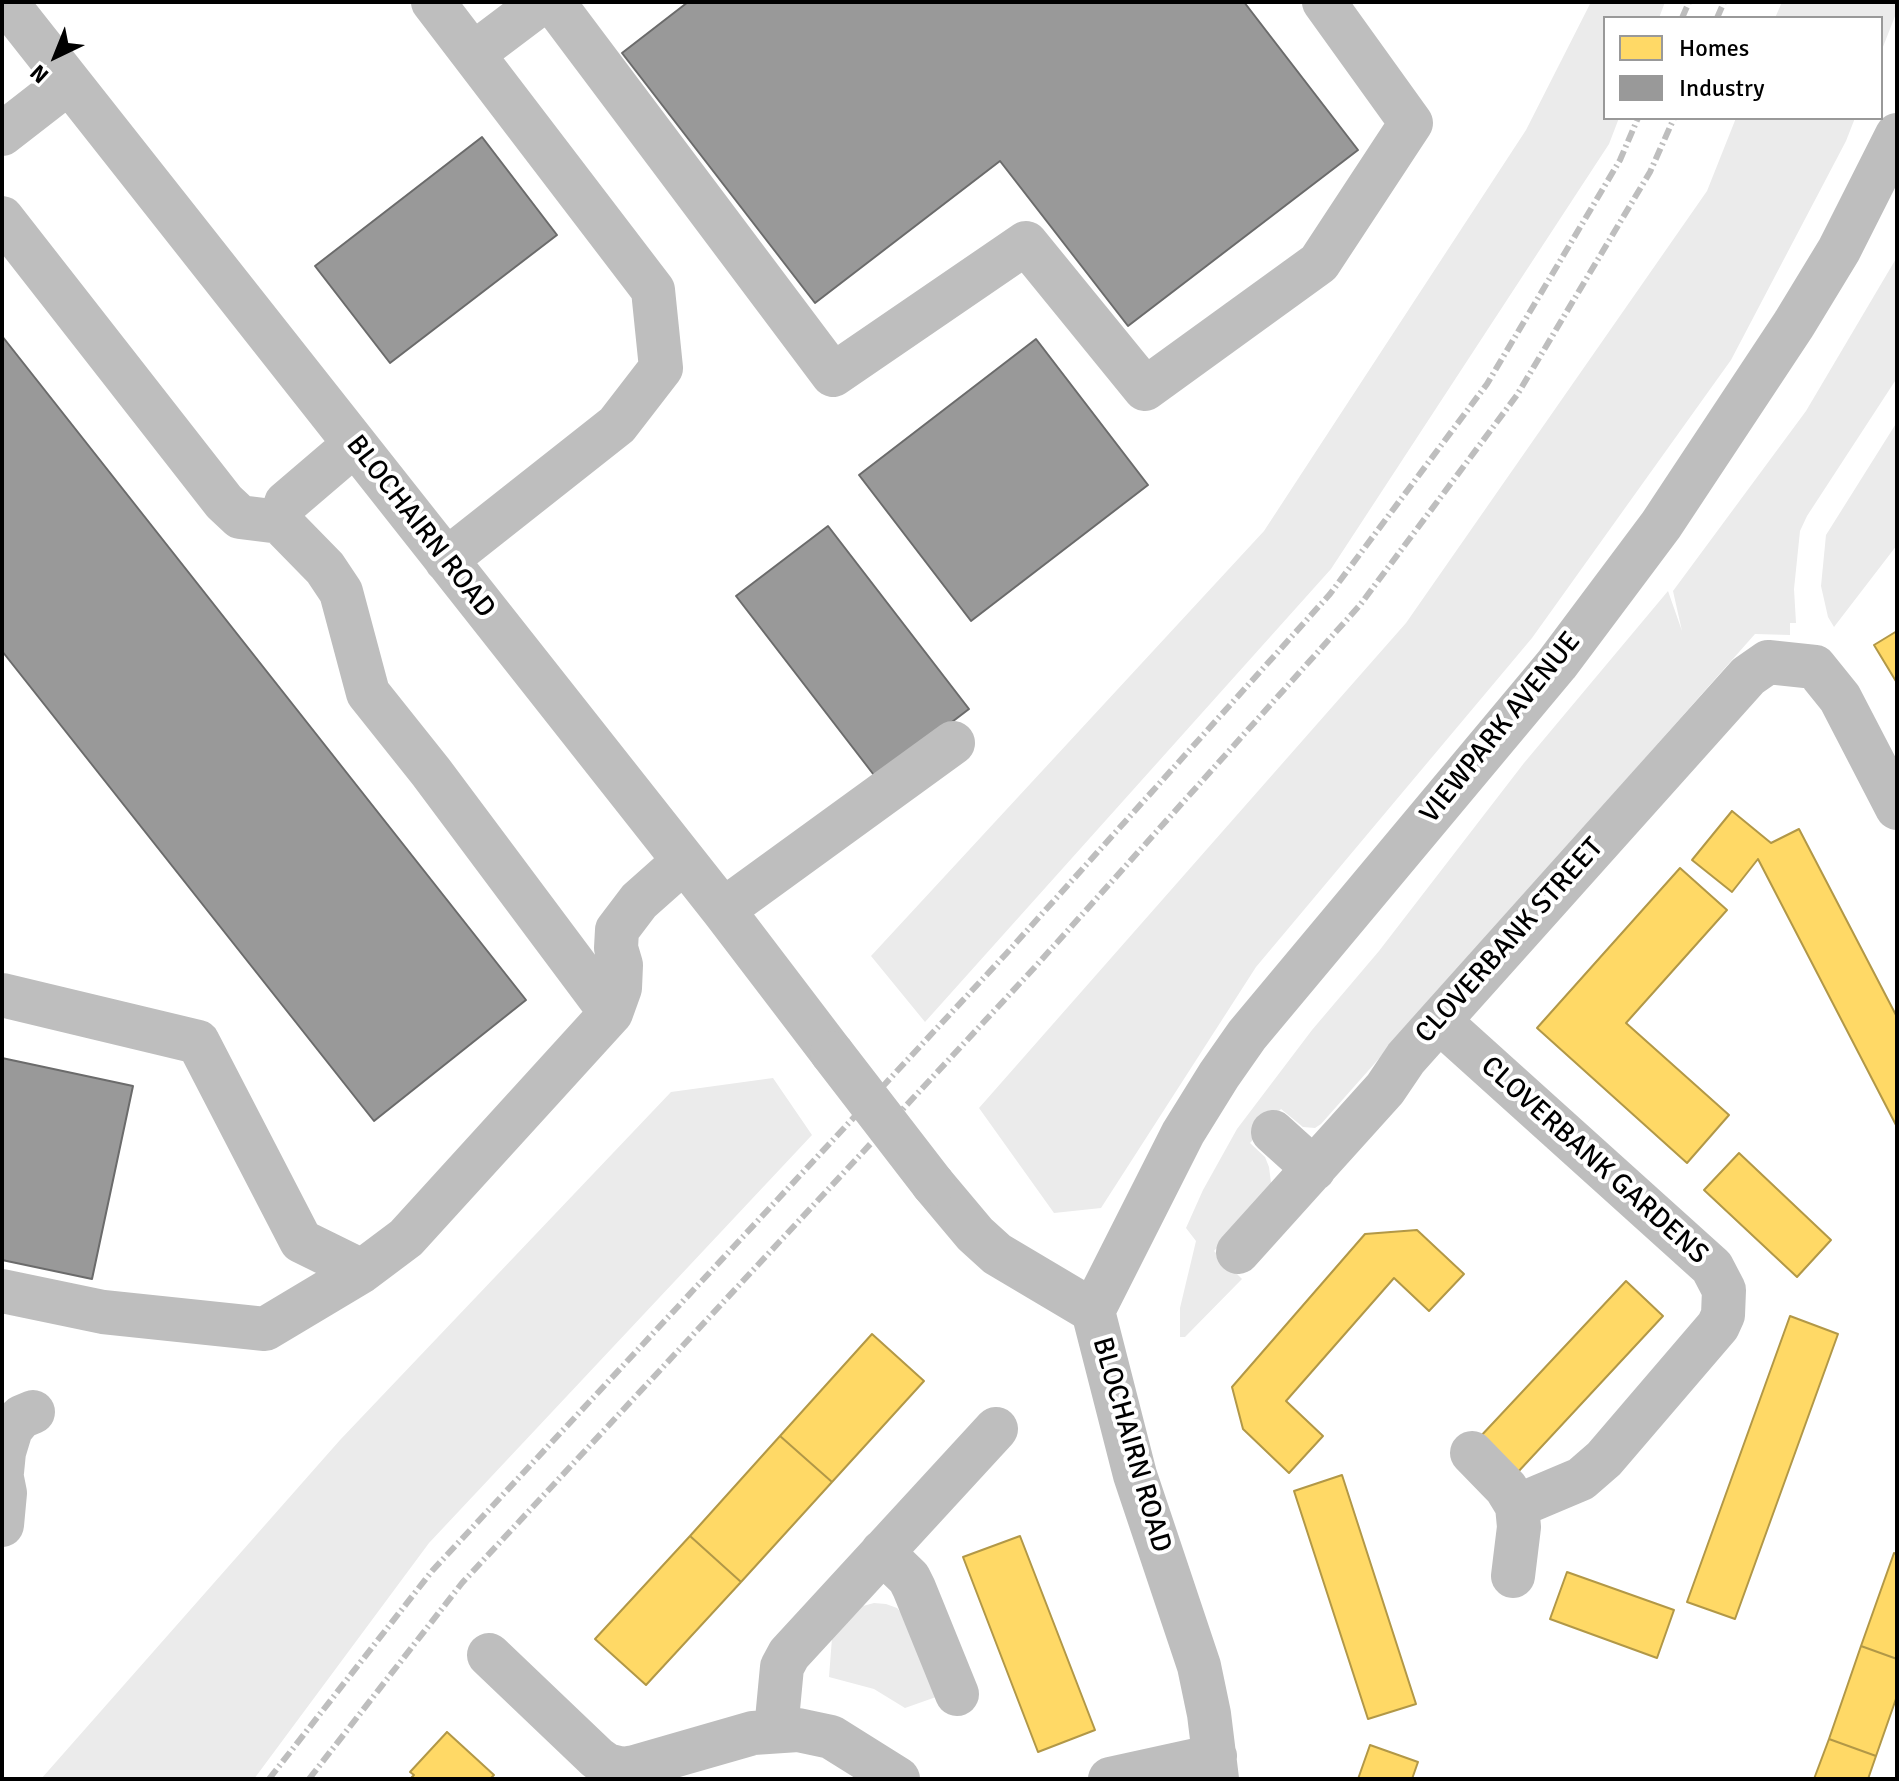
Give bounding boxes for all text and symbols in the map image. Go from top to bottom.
north arrow [16,16,96,96]
legend [1603,16,1883,120]
text: Homes [1679,33,1749,63]
text: N [24,59,54,89]
text: Industry [1679,73,1765,103]
street label: BLOCHAIRN ROAD [338,429,502,625]
street label: VIEWPARK AVENUE [1414,626,1588,830]
street label: CLOVERBANK STREET [1409,832,1611,1050]
street label: CLOVERBANK GARDENS [1474,1050,1714,1272]
street label: BLOCHAIRN ROAD [1084,1334,1178,1556]

